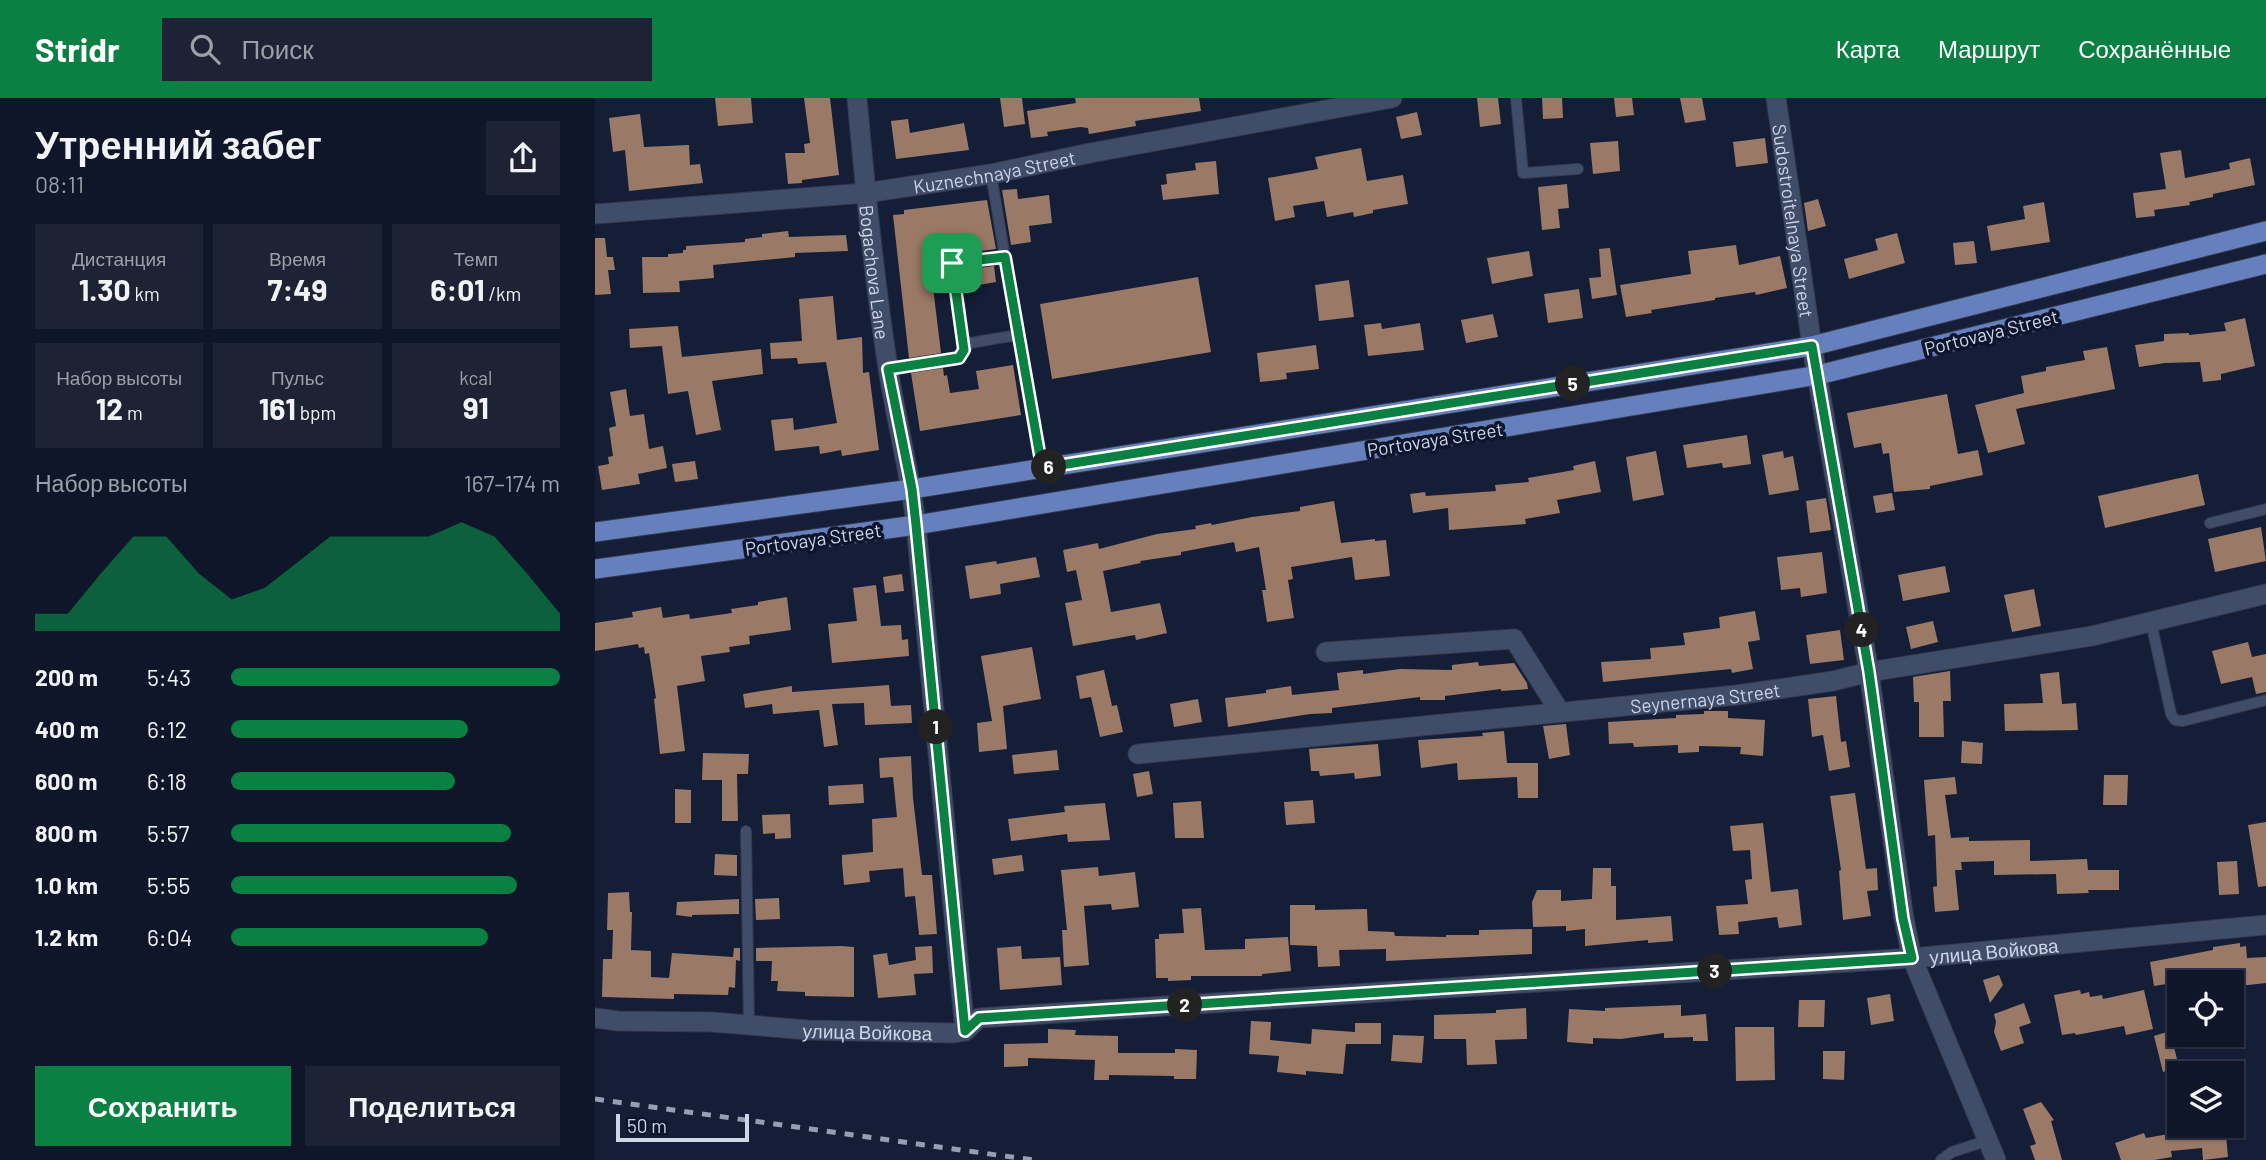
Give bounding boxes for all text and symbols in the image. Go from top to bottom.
search box [162,18,652,81]
text: Stridr [35,29,120,69]
icon: search [186,30,224,68]
text: Поиск [242,33,314,64]
text: Карта [1836,34,1900,63]
text: Маршрут [1938,34,2040,63]
text: Сохранённые [2078,34,2231,63]
text: Утренний забег [35,121,322,167]
button: share [486,121,560,195]
street label: Sudostroitelnaya Street [1768,122,1819,319]
street label: Kuznechnaya Street [912,145,1078,197]
text: 08:11 [35,170,84,198]
street label: Bogachova Lane [856,204,895,341]
pin [922,233,982,293]
icon: arrive [933,244,971,282]
text: Дистанция [72,247,166,270]
text: Время [269,247,326,270]
text: Темп [454,247,498,270]
text: 1.30 [79,271,131,307]
text: 7:49 [268,271,327,307]
text: 6:01 [430,271,485,307]
text: km [131,282,160,305]
text: /km [485,282,521,305]
street label: Portovaya Street [1922,304,2060,360]
text: Набор высоты [56,366,182,389]
text: Пульс [271,366,324,389]
text: kcal [459,366,492,389]
pin: 5 [1555,366,1591,402]
text: 5 [1567,372,1578,395]
text: 91 [463,389,489,425]
text: 12 [96,390,123,426]
text: 161 [259,390,296,426]
text: m [123,401,143,424]
text: bpm [296,401,336,424]
street label: Portovaya Street [1365,417,1505,461]
pin: 6 [1031,450,1067,484]
text: 6 [1043,455,1054,478]
text: Набор высоты [35,469,188,497]
text: 167–174 m [464,469,560,497]
street label: Portovaya Street [743,518,883,560]
pin: 4 [1845,612,1879,648]
text: 4 [1856,618,1867,641]
text: 200 m [35,663,98,691]
text: 5:43 [147,663,191,691]
street label: Seynernaya Street [1629,677,1782,717]
pin: 1 [919,710,953,744]
text: 400 m [35,715,99,743]
text: 6:12 [147,715,187,743]
text: 1 [932,715,939,738]
text: 600 m [35,767,97,795]
text: 6:18 [147,767,187,795]
text: 800 m [35,819,97,847]
text: 5:57 [147,819,189,847]
text: 1.0 km [35,871,98,899]
text: 5:55 [147,871,190,899]
text: 1.2 km [35,923,98,951]
text: 6:04 [147,923,192,951]
street label: улица Войкова [1928,933,2060,968]
pin: 3 [1697,954,1733,988]
text: 3 [1709,959,1720,982]
map controls [2167,970,2244,1138]
button: locate [2167,970,2244,1047]
pin: 2 [1167,988,1203,1023]
text: 2 [1179,993,1190,1016]
street label: улица Войкова [802,1018,933,1044]
button: layers [2167,1061,2244,1138]
button: Сохранить [35,1066,291,1146]
button: Поделиться [305,1066,560,1146]
scale bar [616,1111,749,1143]
text: 50 m [627,1114,667,1137]

